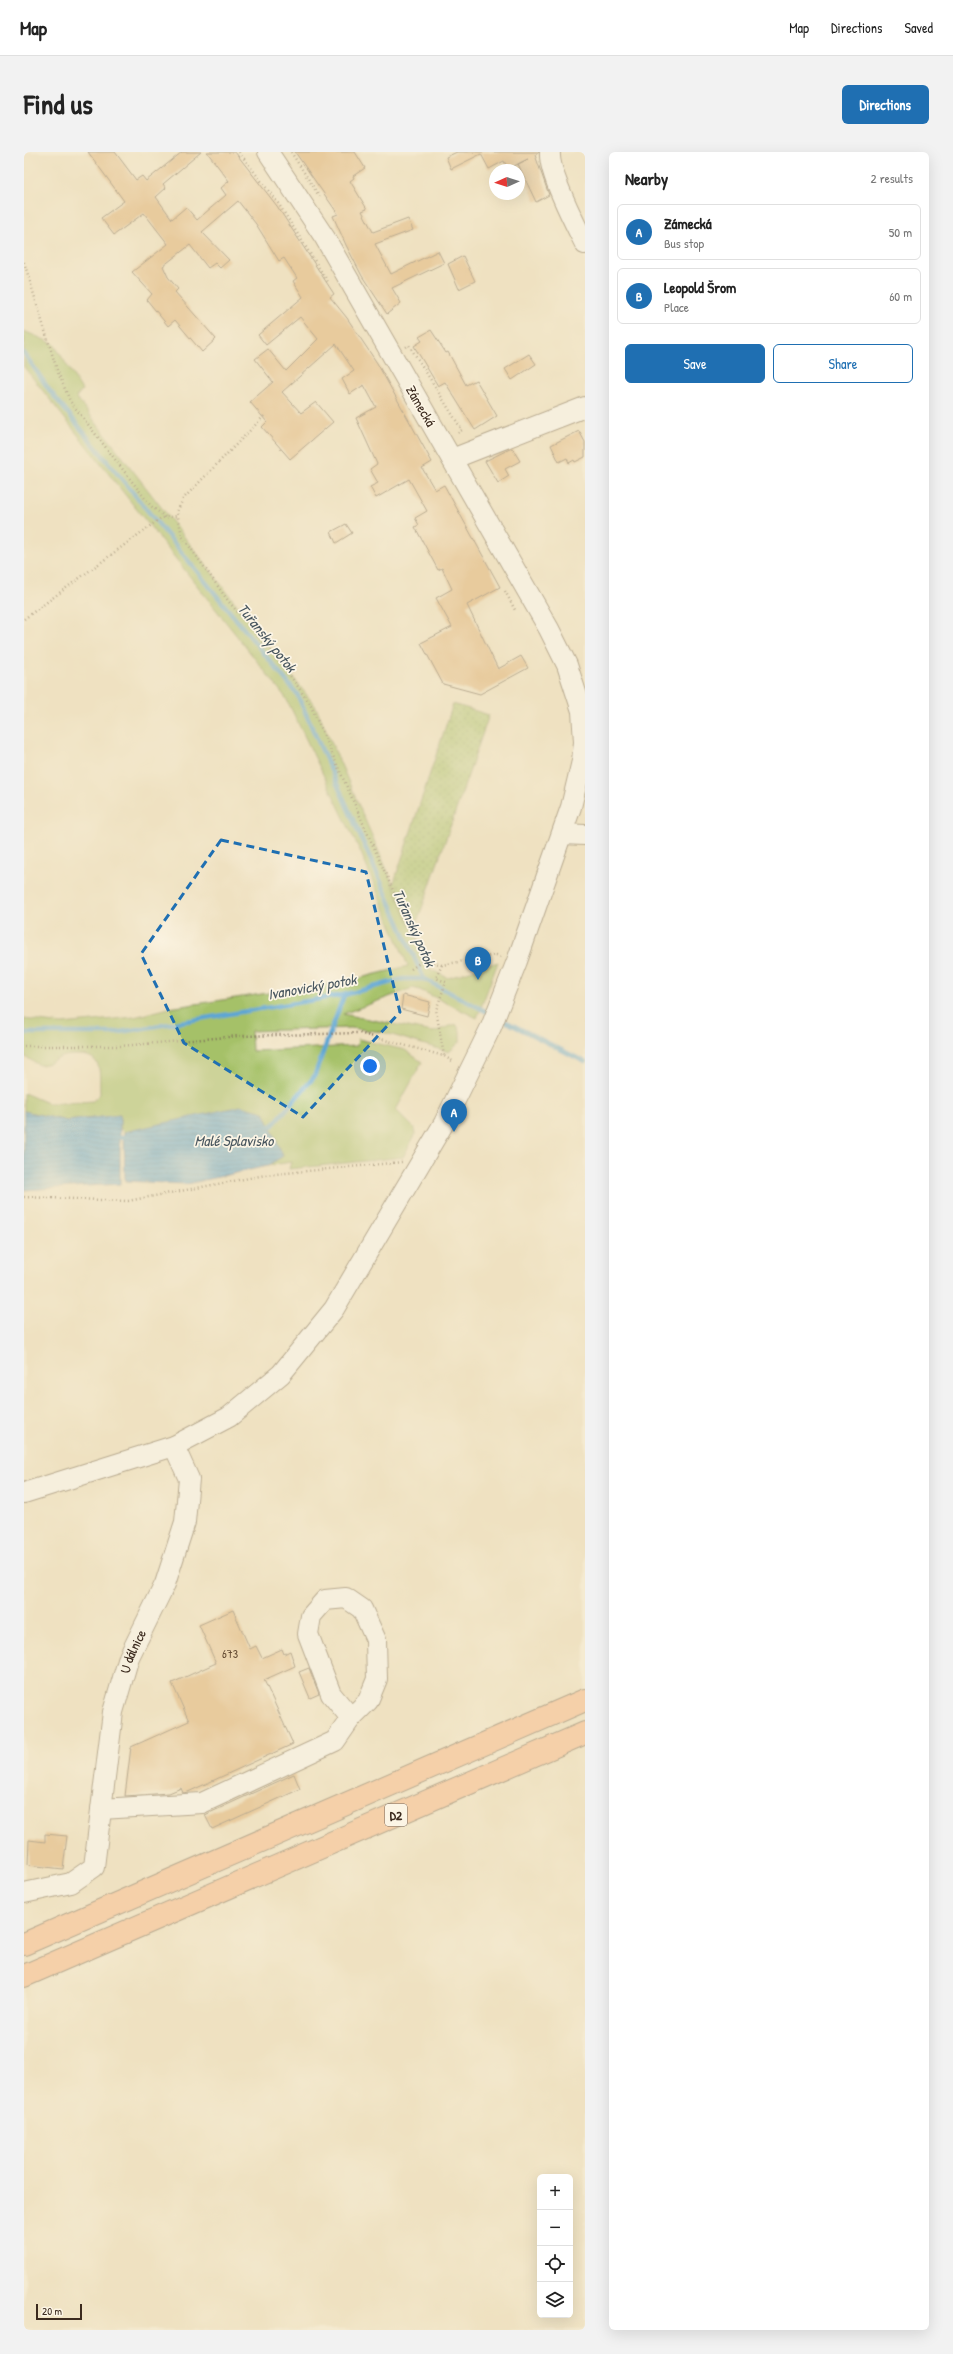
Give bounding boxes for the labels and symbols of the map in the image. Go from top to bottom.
north arrow [489,164,525,200]
street label: Zámecká [402,382,441,430]
water label: Tuřanský potok [233,599,303,678]
water label: Tuřanský potok [388,886,442,972]
pin: B [465,947,491,980]
water label: Ivanovický potok [266,968,359,1005]
your location [360,1056,380,1076]
pin: A [441,1099,467,1132]
water label: Malé Splavisko [195,1130,274,1151]
street label: U dálnice [115,1626,150,1675]
house number: 673 [222,1645,238,1662]
road number: D2 [385,1804,407,1826]
scale bar [36,2302,82,2321]

